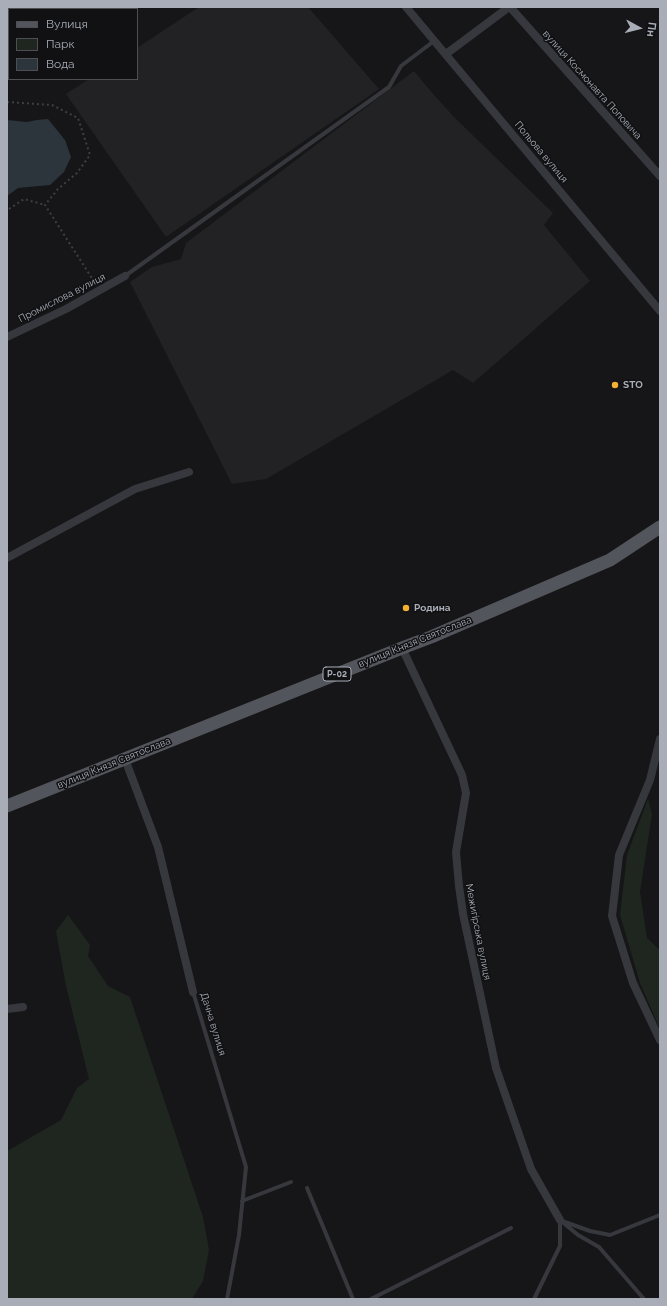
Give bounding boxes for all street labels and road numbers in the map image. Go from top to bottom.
street label: вулиця Космонавта Поповича [540,28,644,142]
street label: Польова вулиця [512,119,570,185]
street label: Промислова вулиця [16,271,108,325]
street label: вулиця Князя Святослава [357,614,473,670]
road number: Р-02 [323,667,351,681]
street label: вулиця Князя Святослава [56,735,172,791]
street label: Межигірська вулиця [463,883,493,981]
street label: Дачна вулиця [198,991,228,1057]

